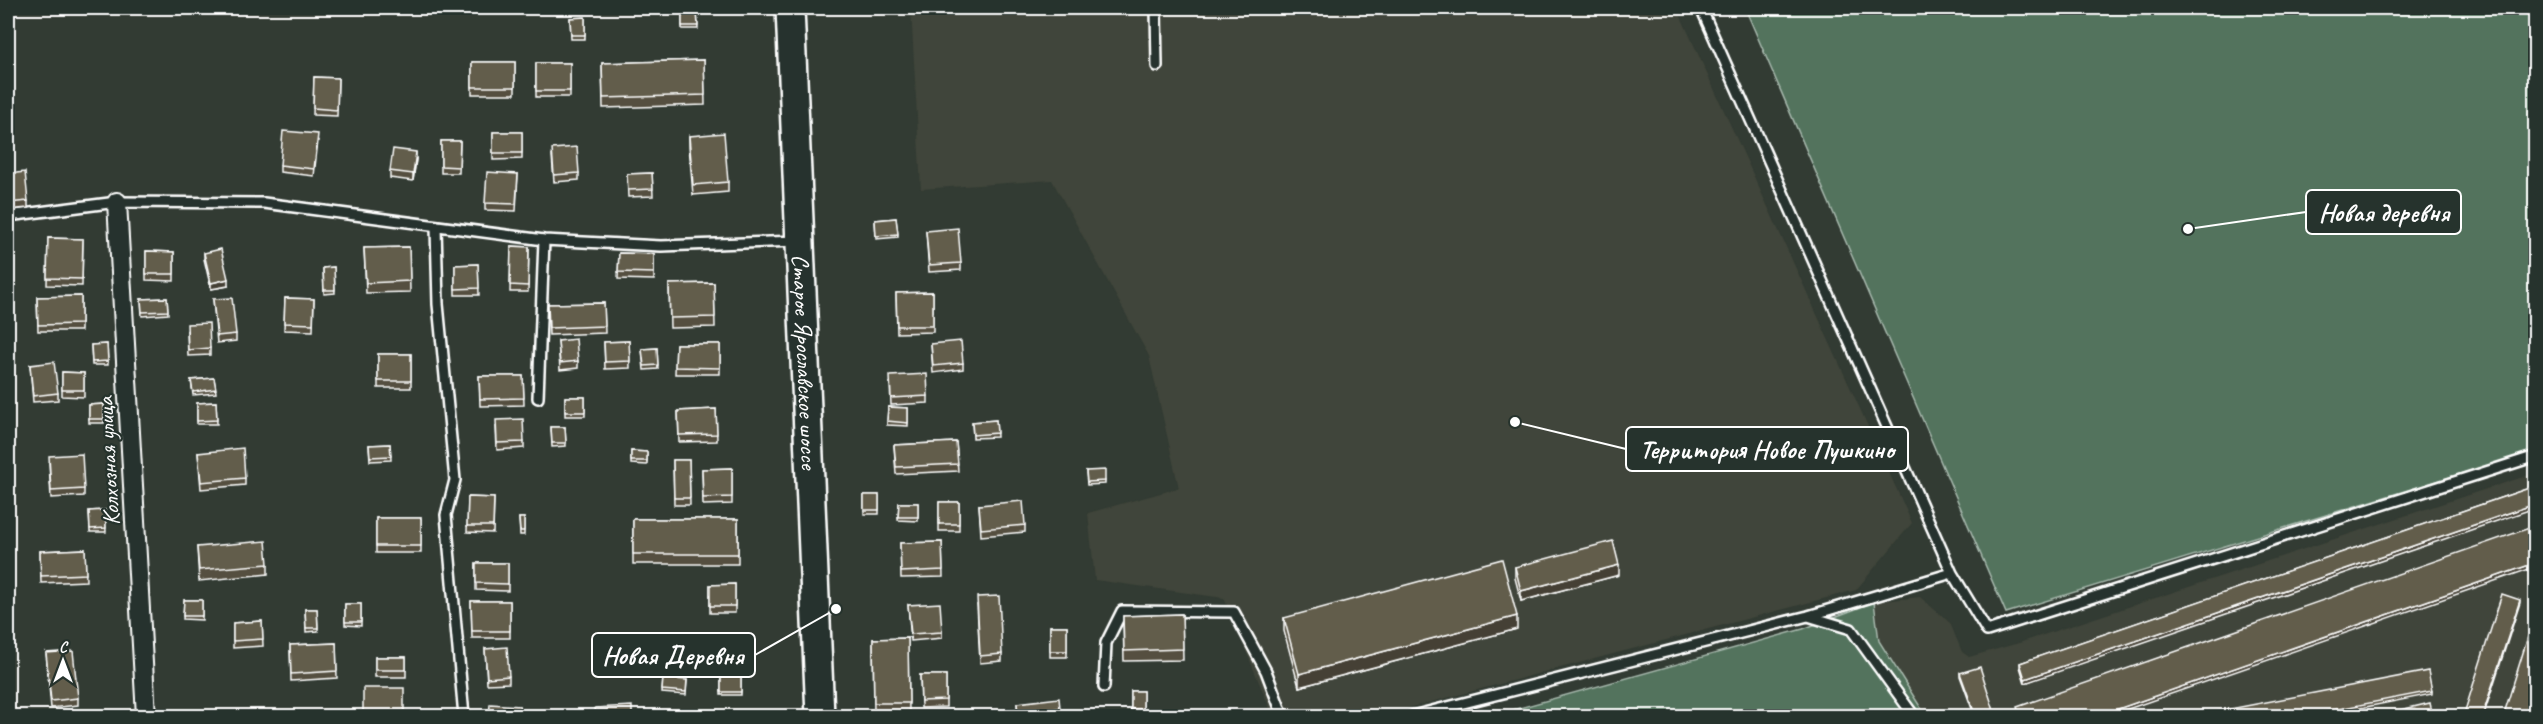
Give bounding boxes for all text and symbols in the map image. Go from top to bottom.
callout: Новая деревня [2306,190,2461,234]
text: Новая деревня [2319,196,2451,229]
street label: Старое Ярославское шоссе [785,254,825,472]
street label: Колхозная улица [90,394,126,526]
callout: Территория Новое Пушкино [1626,427,1908,471]
text: Территория Новое Пушкино [1640,433,1897,466]
north arrow [33,631,93,691]
callout: Новая Деревня [592,633,755,677]
text: С [59,637,69,657]
text: Новая Деревня [602,639,746,672]

